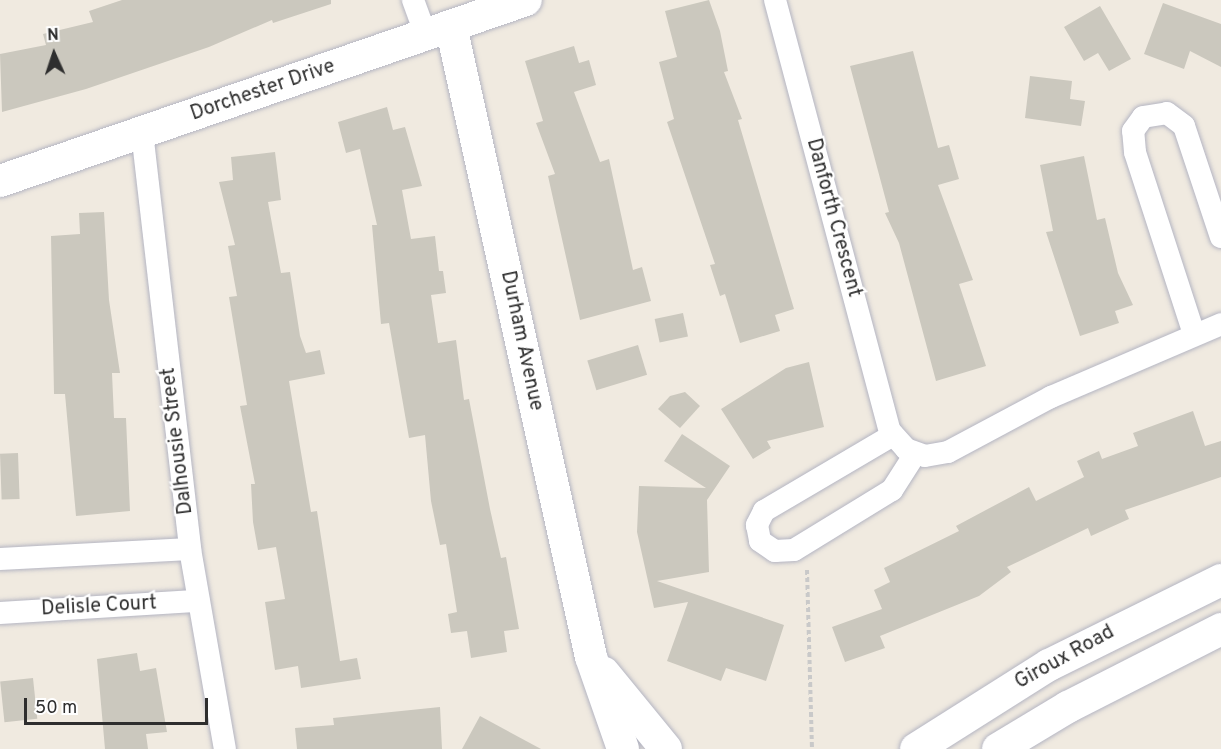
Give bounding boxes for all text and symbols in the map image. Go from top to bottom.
north arrow [24,24,84,84]
text: N [47,26,59,46]
street label: Dorchester Drive [188,55,338,127]
street label: Danforth Crescent [800,136,866,300]
street label: Durham Avenue [494,268,548,414]
street label: Dalhousie Street [157,366,199,516]
street label: Delisle Court [41,592,157,622]
street label: Giroux Road [1011,621,1119,695]
scale bar [27,686,212,724]
text: 50 m [35,697,77,720]

